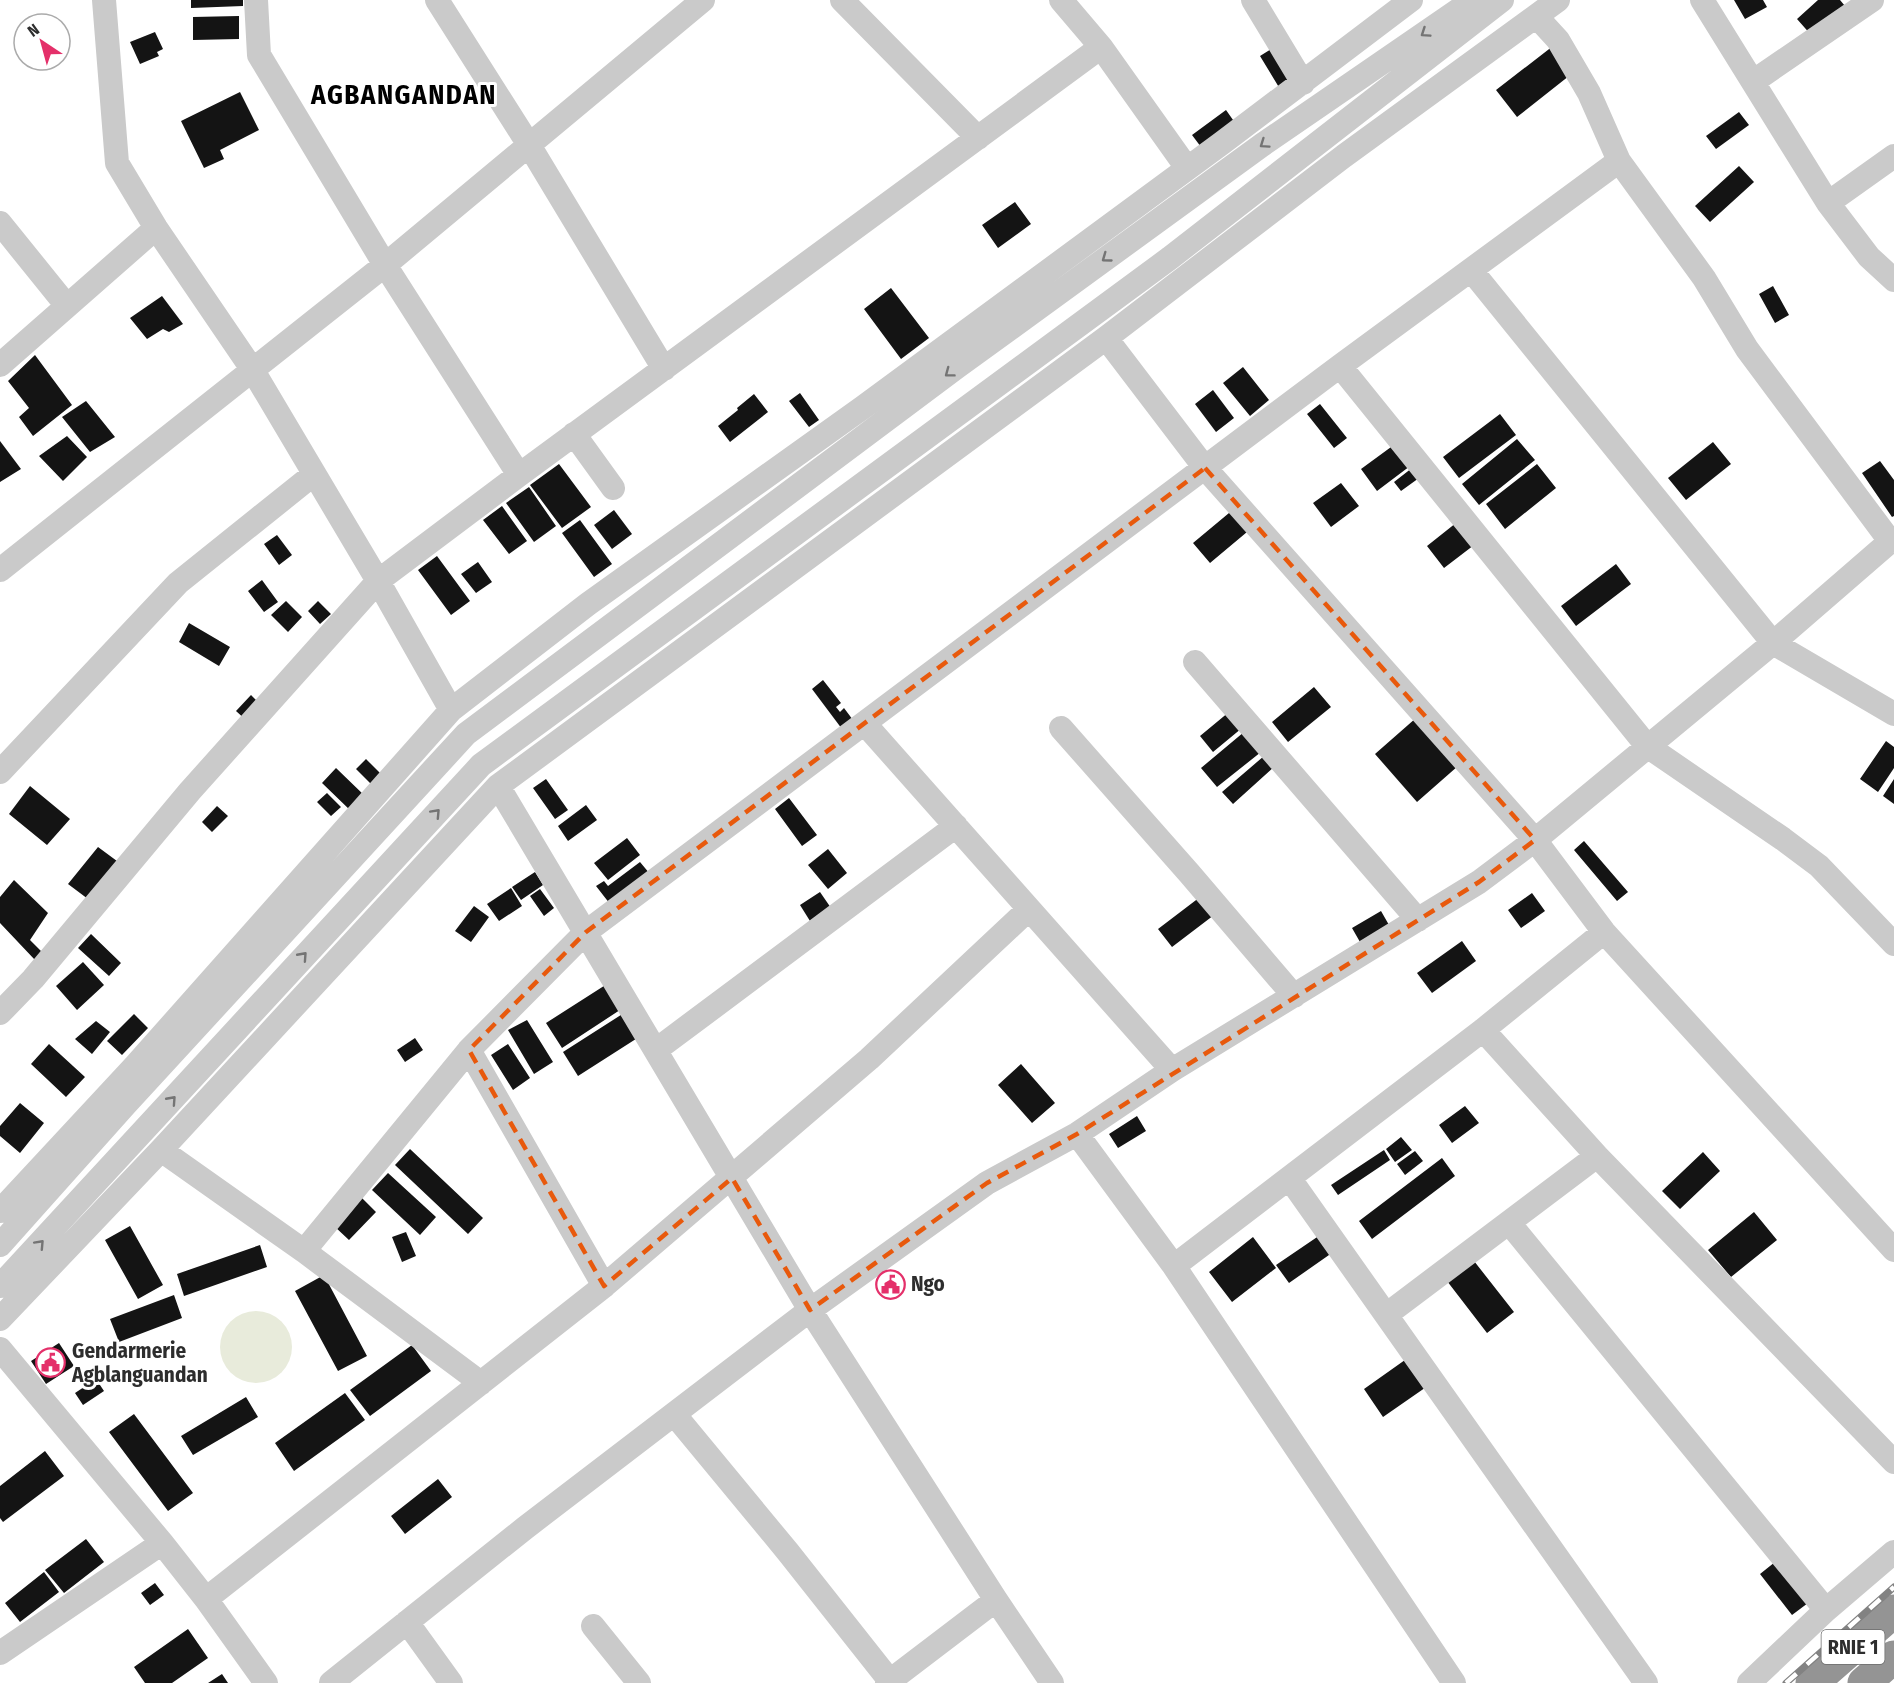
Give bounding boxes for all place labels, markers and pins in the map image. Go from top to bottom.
public building icon: Ngo [874,1268,906,1300]
place label: Ngo [911,1271,945,1297]
place label: Gendarmerie Agblanguandan [71,1338,208,1388]
public building icon: Gendarmerie Agblanguandan [35,1347,67,1379]

